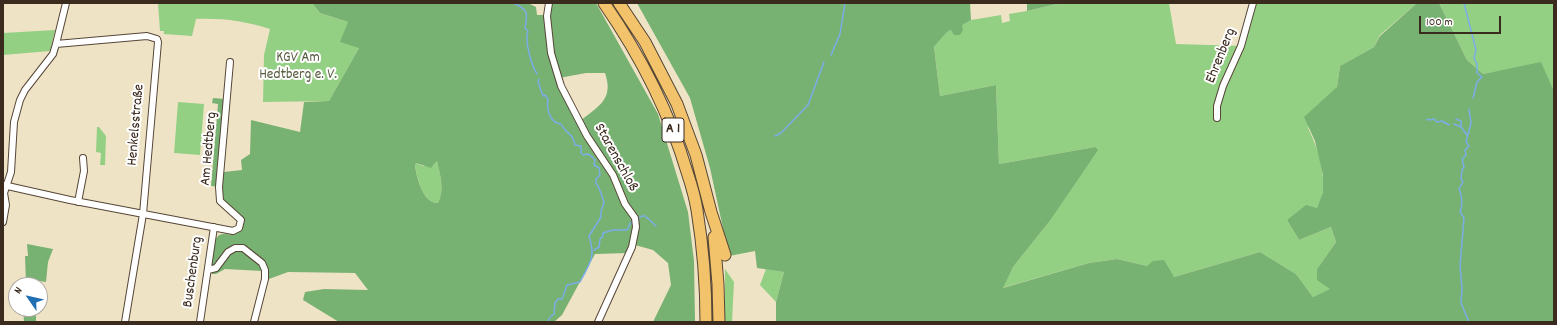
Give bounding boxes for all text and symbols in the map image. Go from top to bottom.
scale bar [1421,8,1503,34]
text: 100 m [1426,14,1453,31]
street label: Ehrenberg [1203,26,1241,86]
park label: KGV Am Hedtberg e. V. [259,50,337,85]
street label: Henkelsstraße [124,83,150,167]
street label: Am Hedtberg [198,111,222,187]
road number: A 1 [662,118,684,142]
street label: Starenschloß [589,121,641,195]
street label: Buschenburg [180,235,208,309]
north arrow [8,277,48,317]
text: N [11,284,27,298]

